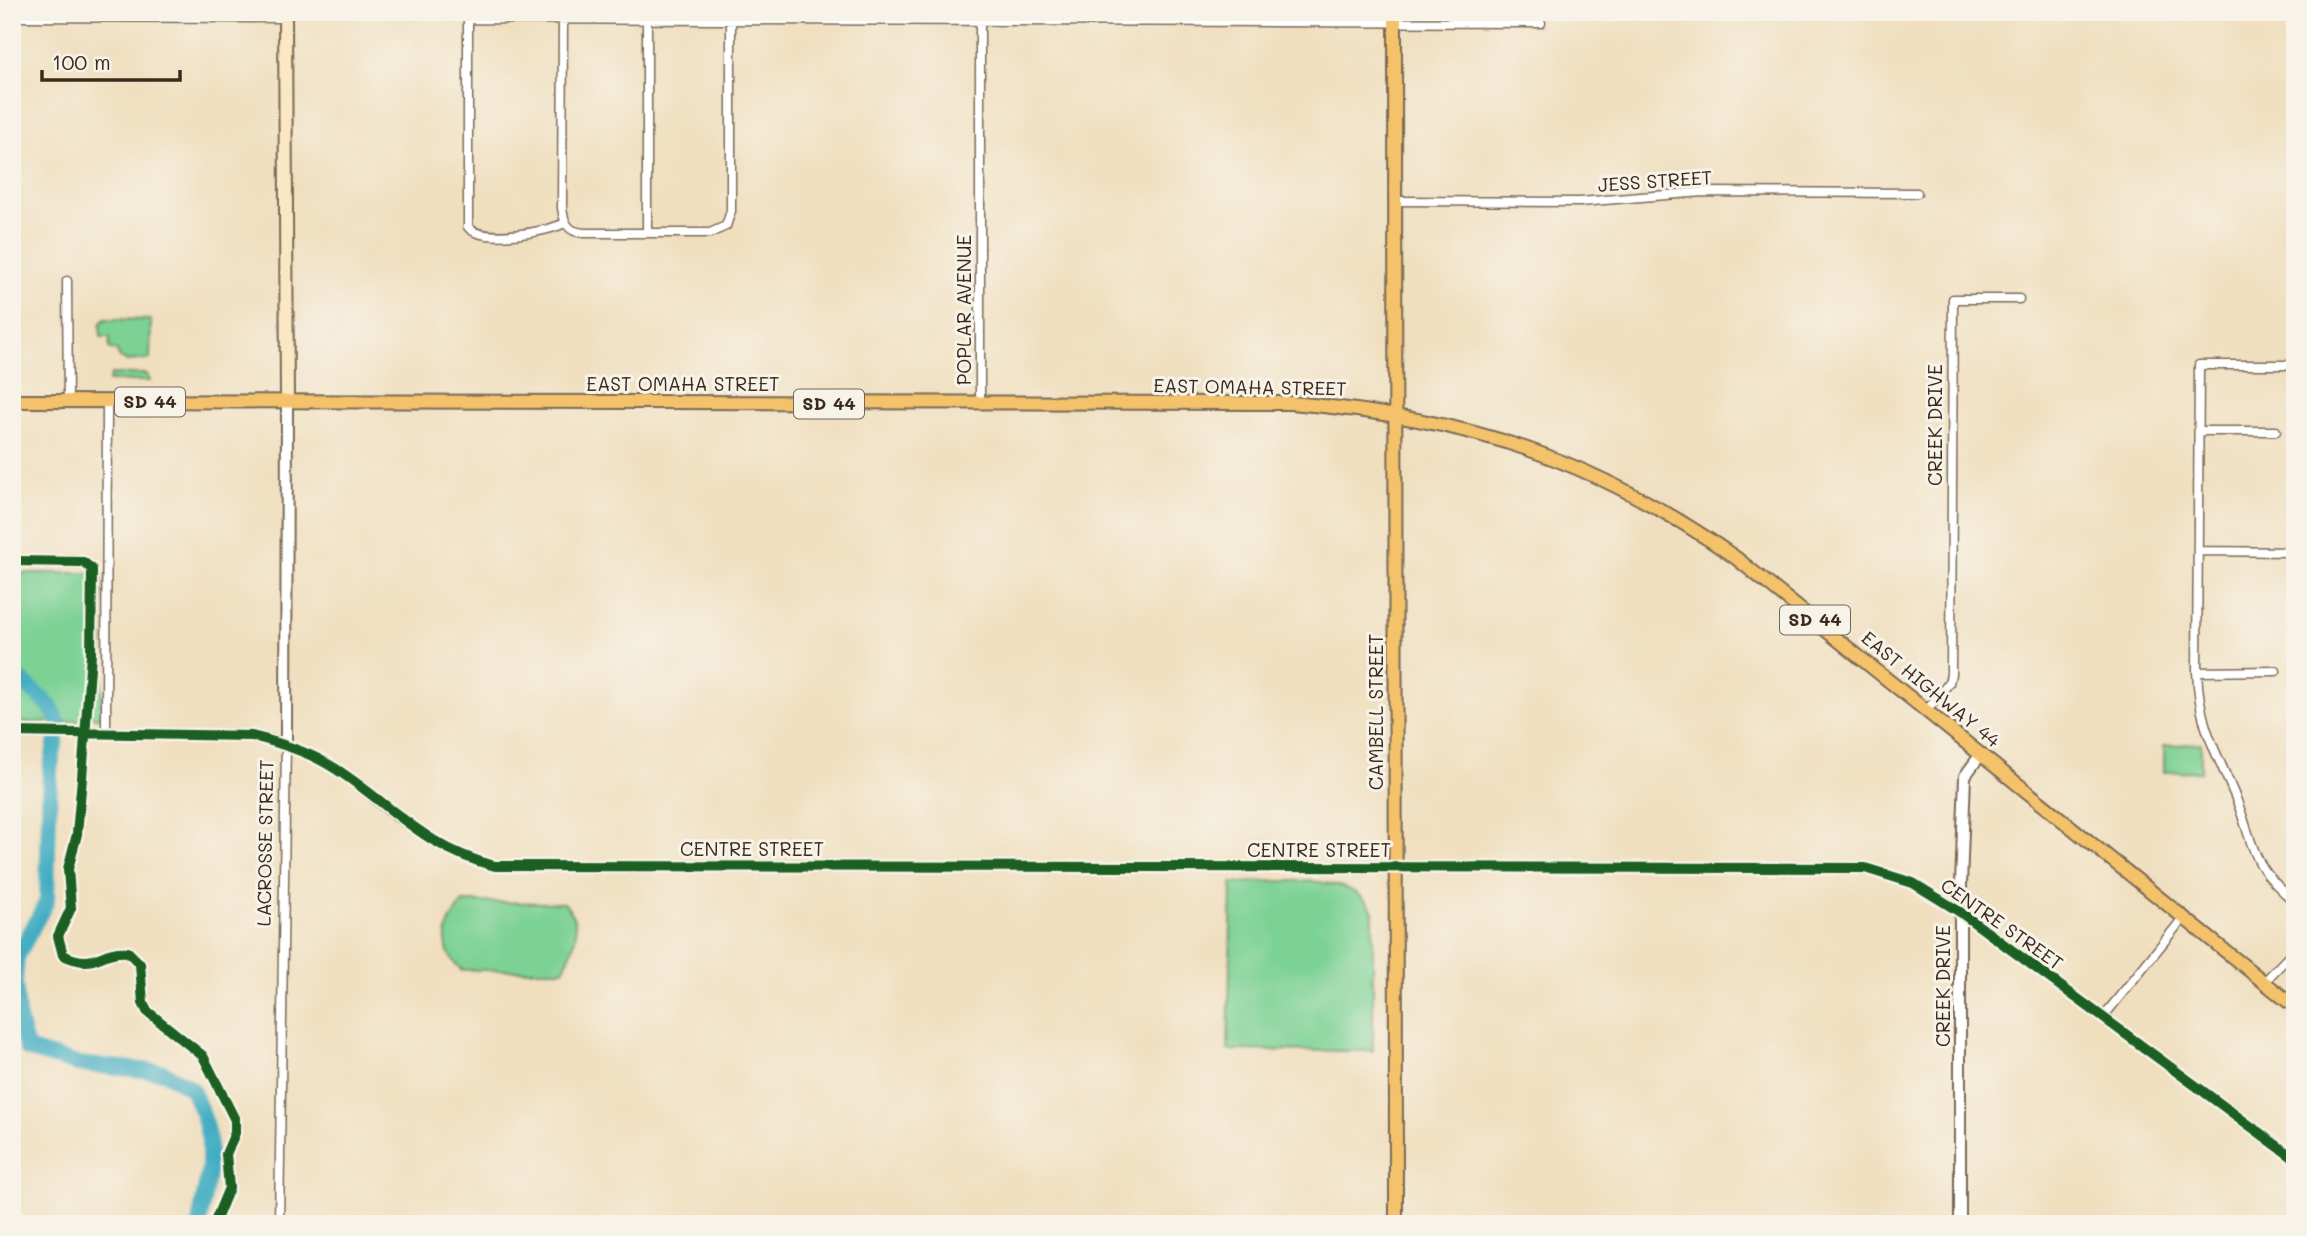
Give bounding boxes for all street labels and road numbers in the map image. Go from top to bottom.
street label: JESS STREET [1597,164,1713,197]
street label: POPLAR AVENUE [951,235,976,385]
street label: CREEK DRIVE [1922,364,1947,486]
street label: EAST OMAHA STREET [586,371,780,396]
street label: EAST OMAHA STREET [1153,372,1347,401]
road number: SD 44 [115,388,185,416]
road number: SD 44 [794,390,864,418]
road number: SD 44 [1780,606,1850,634]
street label: EAST HIGHWAY 44 [1857,625,2006,752]
street label: CAMBELL STREET [1363,634,1388,790]
street label: LACROSSE STREET [251,759,278,927]
street label: CENTRE STREET [680,836,824,861]
street label: CENTRE STREET [1247,837,1391,862]
street label: CENTRE STREET [1936,872,2068,975]
street label: CREEK DRIVE [1930,925,1955,1047]

